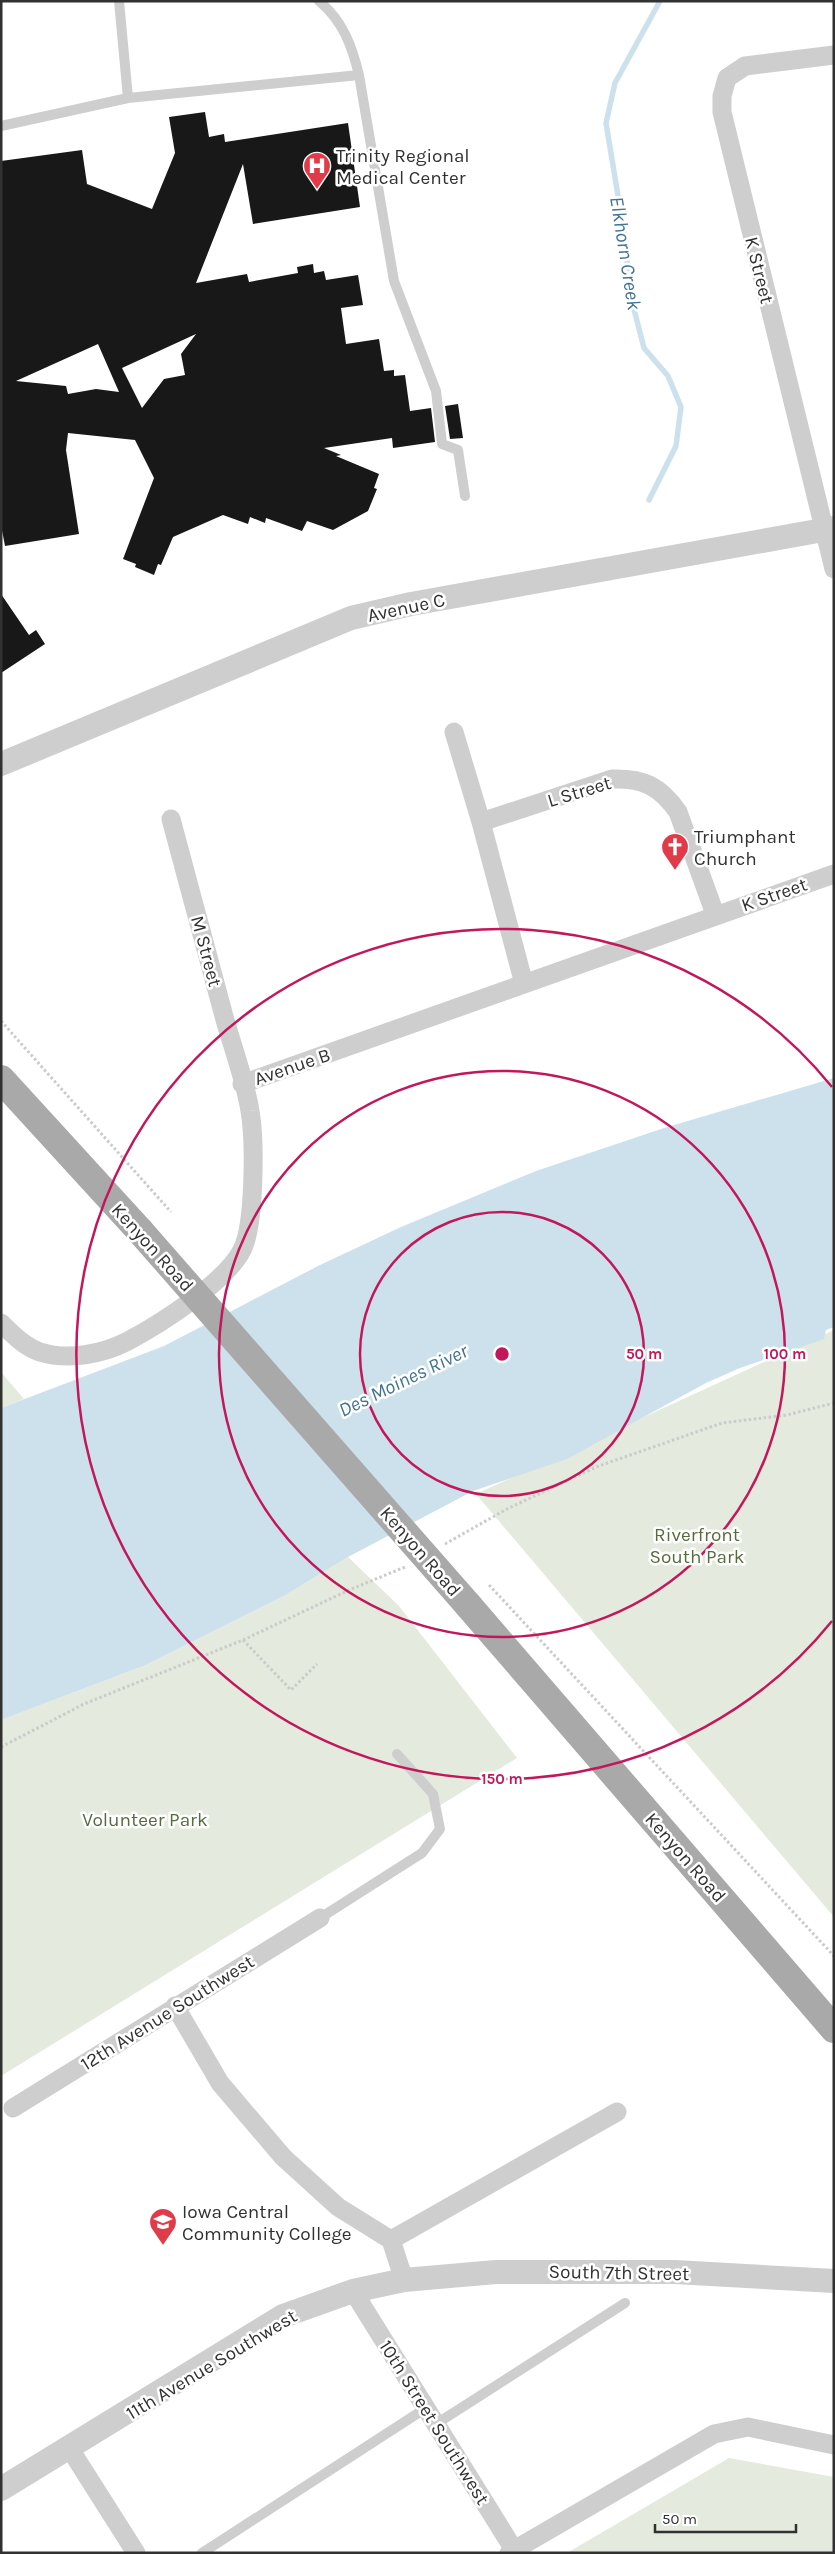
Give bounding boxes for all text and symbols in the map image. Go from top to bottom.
place label: Trinity Regional Medical Center [336,145,470,189]
hospital icon: Trinity Regional Medical Center [302,151,332,190]
water label: Elkhorn Creek [605,195,646,312]
street label: K Street [740,234,778,306]
street label: Avenue C [365,589,447,627]
street label: L Street [545,772,614,812]
place label: Triumphant Church [694,826,796,870]
church icon: Triumphant Church [660,832,690,871]
street label: K Street [738,873,810,916]
street label: M Street [186,913,226,989]
street label: Avenue B [251,1044,333,1090]
street label: Kenyon Road [107,1199,198,1297]
water label: Des Moines River [335,1339,473,1422]
centre of rings [493,1345,511,1363]
text: 50 m [626,1345,662,1363]
text: 100 m [764,1345,806,1363]
street label: Kenyon Road [375,1502,465,1601]
park label: Riverfront South Park [649,1524,745,1568]
text: 150 m [481,1770,523,1788]
street label: Kenyon Road [640,1808,730,1907]
park label: Volunteer Park [82,1809,208,1831]
street label: 12th Avenue Southwest [77,1951,258,2075]
place label: Iowa Central Community College [182,2201,352,2245]
school or university icon: Iowa Central Community College [148,2207,178,2246]
street label: South 7th Street [548,2261,690,2285]
street label: 11th Avenue Southwest [122,2305,301,2425]
street label: 10th Street Southwest [374,2336,494,2509]
scale bar [655,2502,796,2534]
text: 50 m [662,2510,697,2528]

